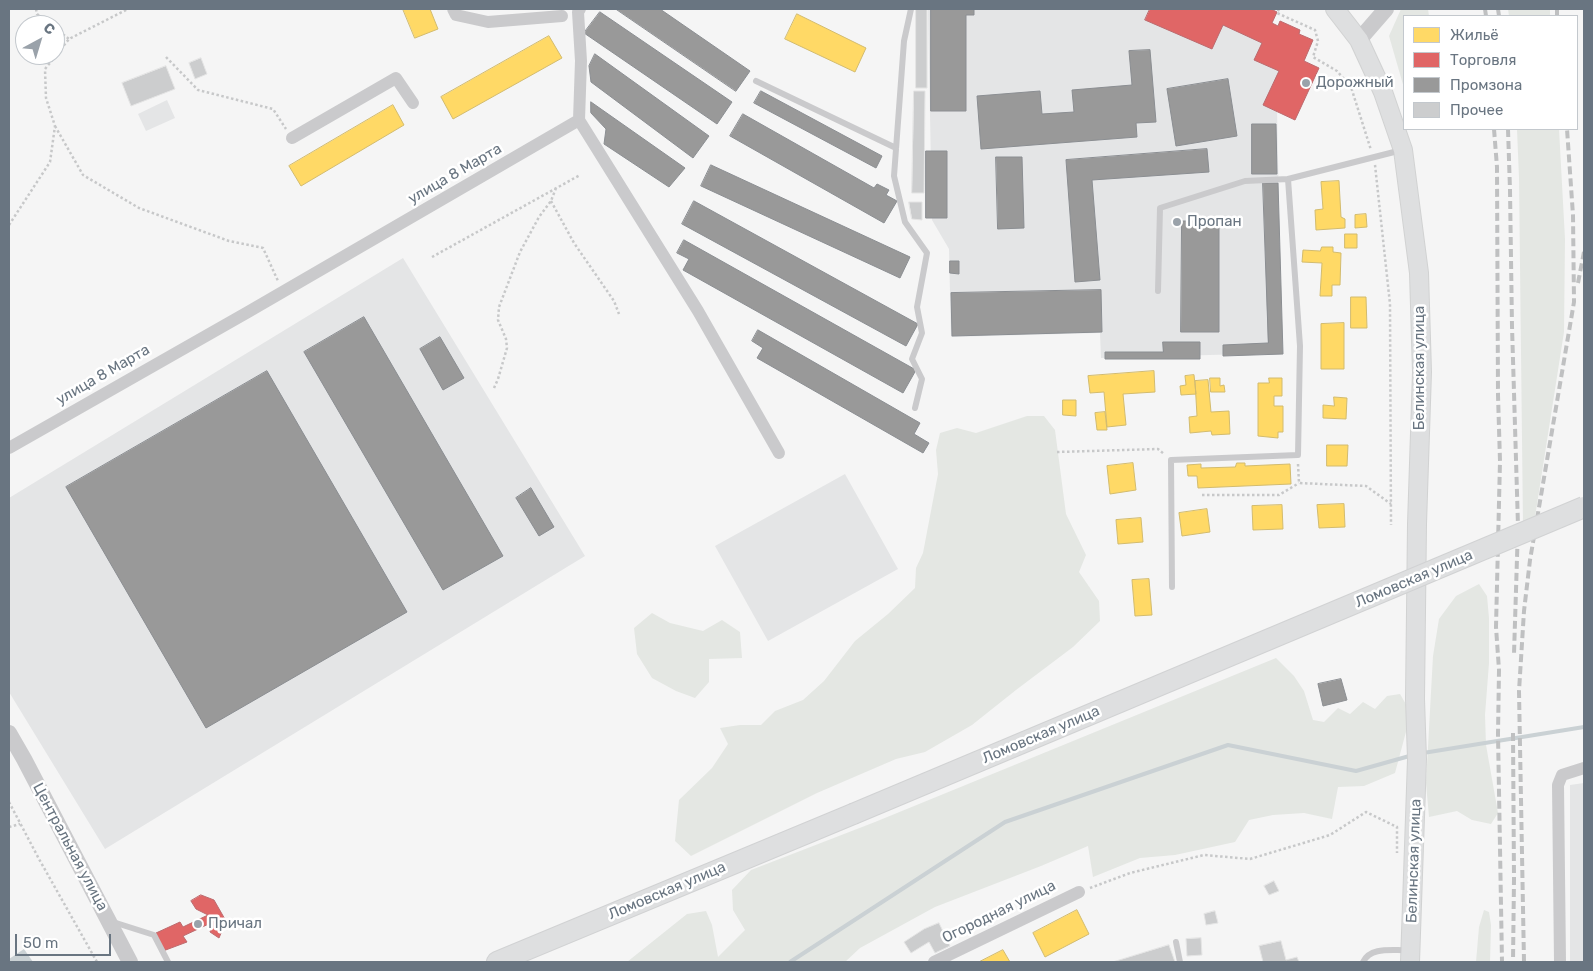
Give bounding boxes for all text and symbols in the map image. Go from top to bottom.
north arrow [15,15,65,65]
legend [1403,15,1578,130]
text: С [40,19,58,38]
text: Жильё [1450,26,1499,44]
text: Торговля [1450,51,1516,69]
place label: Дорожный [1316,74,1394,92]
text: Промзона [1450,76,1522,94]
marker: Дорожный [1300,77,1312,89]
text: Прочее [1450,101,1503,119]
street label: улица 8 Марта [405,140,505,208]
place label: Пропан [1187,213,1242,231]
marker: Пропан [1171,216,1183,228]
street label: Белинская улица [1411,306,1429,430]
street label: улица 8 Марта [53,341,153,409]
street label: Ломовская улица [1352,546,1476,612]
street label: Ломовская улица [979,702,1103,768]
street label: Центральная улица [29,780,111,914]
street label: Белинская улица [1403,798,1425,924]
street label: Ломовская улица [605,858,729,924]
street label: Огородная улица [939,877,1059,947]
place label: Причал [208,915,262,933]
marker: Причал [192,918,204,930]
scale bar [18,924,114,956]
text: 50 m [23,934,58,952]

